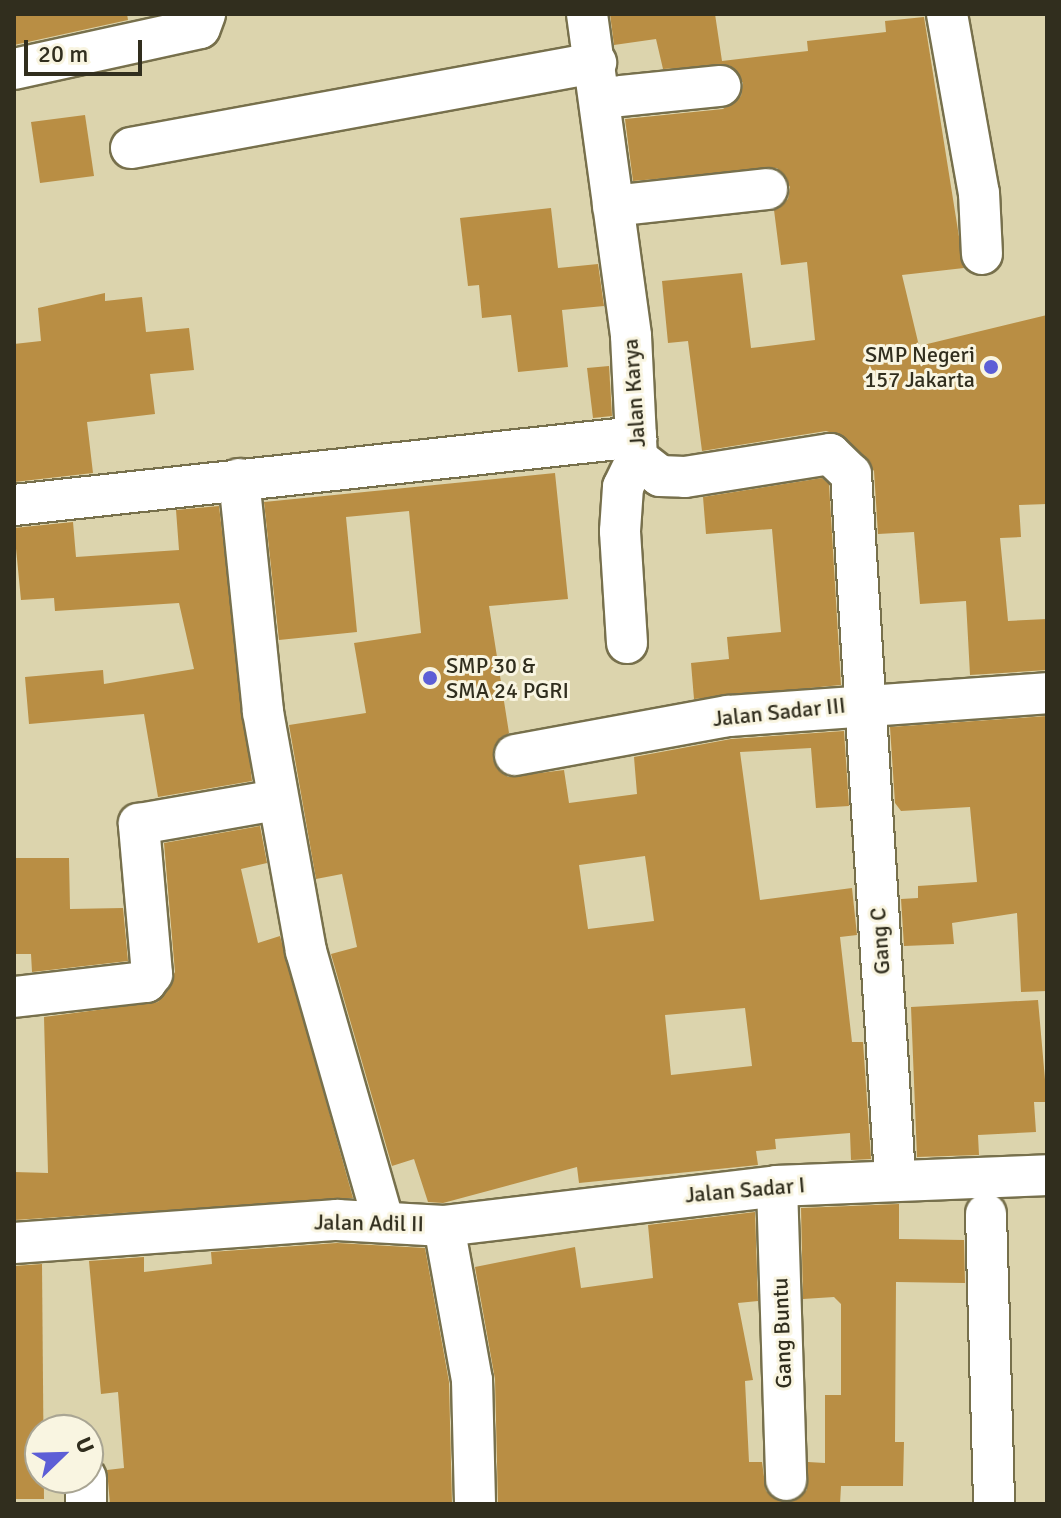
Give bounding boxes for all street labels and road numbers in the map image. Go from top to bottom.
street label: Jalan Karya [617,338,651,448]
street label: Jalan Sadar III [711,692,847,732]
street label: Gang C [864,907,896,975]
street label: Jalan Sadar I [684,1172,806,1208]
street label: Jalan Adil II [314,1209,424,1237]
street label: Gang Buntu [767,1277,797,1389]

